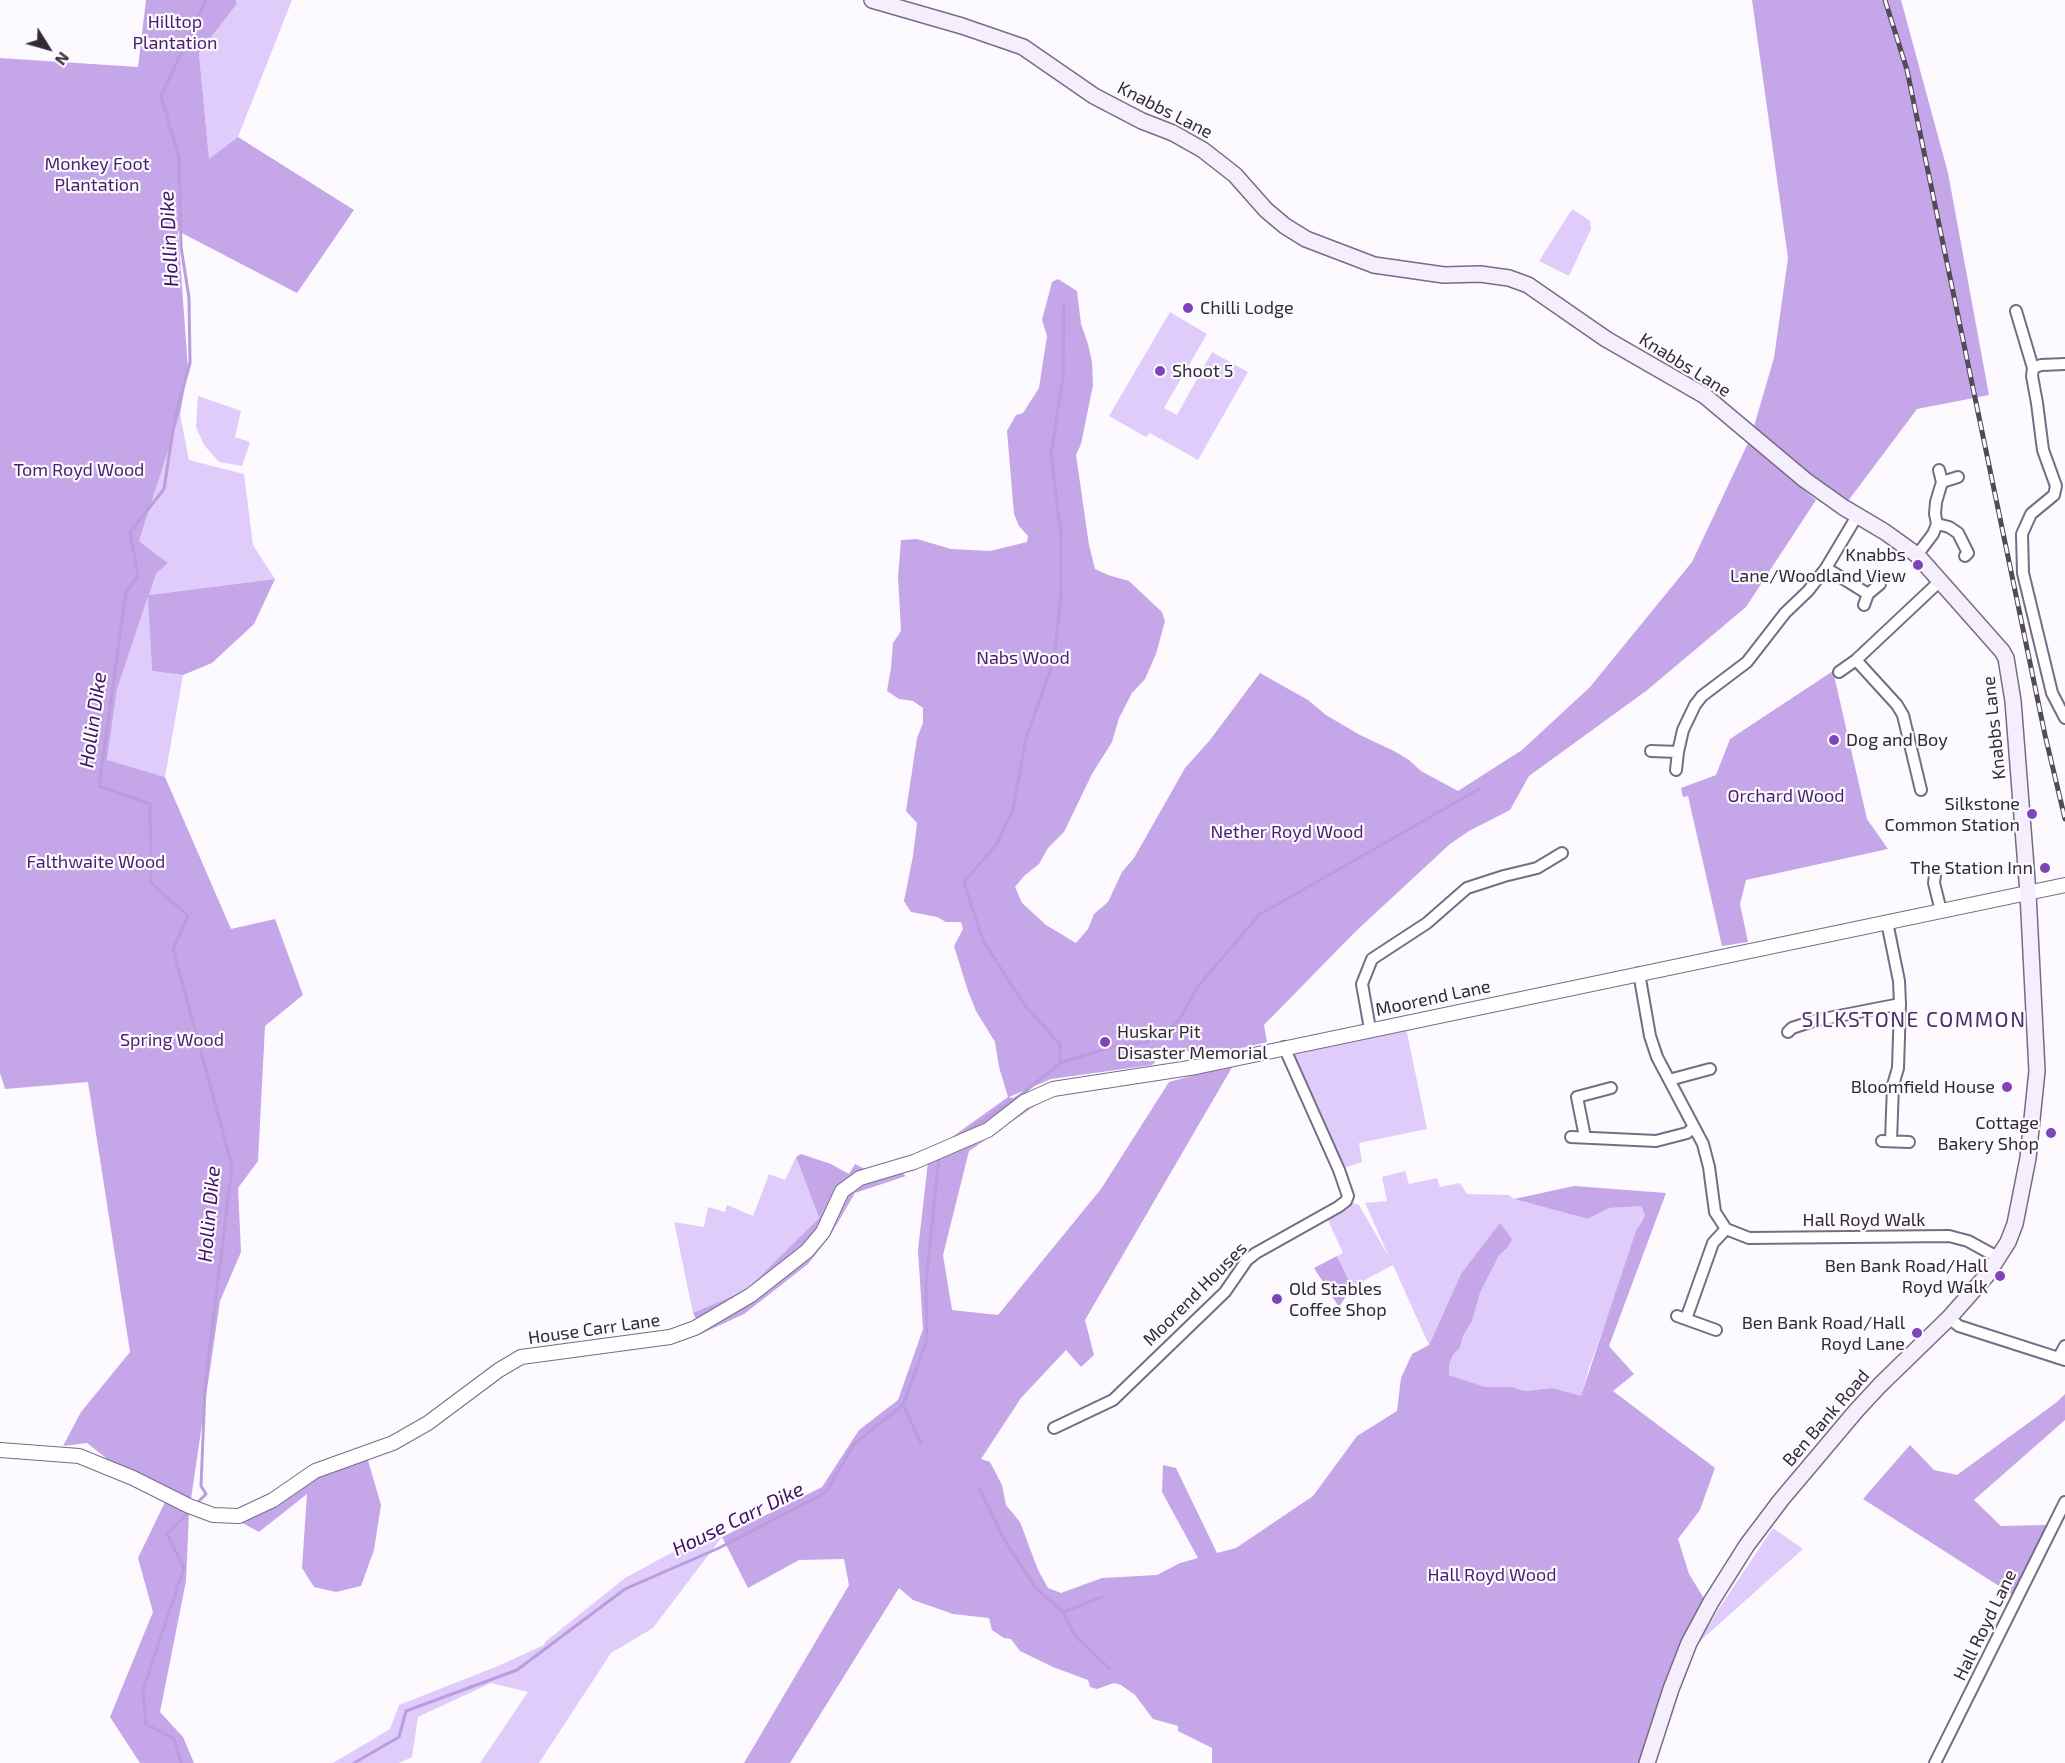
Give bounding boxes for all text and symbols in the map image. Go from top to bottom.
park label: Hilltop Plantation [132,11,218,54]
north arrow [18,18,78,78]
text: N [52,49,74,69]
street label: Knabbs Lane [1114,77,1216,143]
park label: Monkey Foot Plantation [44,153,150,195]
water label: Hollin Dike [154,190,184,288]
place label: Chilli Lodge [1200,297,1294,319]
marker: Chilli Lodge [1181,301,1195,315]
street label: Knabbs Lane [1635,328,1735,402]
place label: Shoot 5 [1172,360,1234,382]
marker: Shoot 5 [1153,364,1167,378]
park label: Tom Royd Wood [14,459,144,481]
place label: Knabbs Lane/Woodland View [1730,544,1906,586]
marker: Knabbs Lane/Woodland View [1911,558,1925,572]
park label: Nabs Wood [976,647,1070,669]
water label: Hollin Dike [74,671,112,769]
street label: Knabbs Lane [1978,675,2010,781]
place label: Dog and Boy [1846,729,1948,751]
marker: Dog and Boy [1827,733,1841,747]
park label: Orchard Wood [1727,785,1845,807]
place label: Silkstone Common Station [1885,793,2020,836]
marker: Silkstone Common Station [2025,807,2039,821]
park label: Nether Royd Wood [1211,821,1363,843]
park label: Falthwaite Wood [27,851,165,873]
place label: The Station Inn [1910,857,2033,879]
marker: The Station Inn [2038,861,2052,875]
street label: Moorend Lane [1374,975,1492,1021]
district label: SILKSTONE COMMON [1802,1007,2026,1033]
place label: Huskar Pit Disaster Memorial [1117,1021,1268,1064]
park label: Spring Wood [120,1029,224,1051]
marker: Huskar Pit Disaster Memorial [1098,1035,1112,1049]
place label: Bloomfield House [1851,1076,1995,1098]
marker: Bloomfield House [2000,1080,2014,1094]
place label: Cottage Bakery Shop [1937,1112,2039,1154]
marker: Cottage Bakery Shop [2044,1126,2058,1140]
water label: Hollin Dike [193,1165,225,1263]
street label: Hall Royd Walk [1803,1209,1925,1231]
street label: Moorend Houses [1139,1238,1251,1350]
place label: Ben Bank Road/Hall Royd Walk [1825,1255,1988,1298]
marker: Ben Bank Road/Hall Royd Walk [1993,1269,2007,1283]
place label: Old Stables Coffee Shop [1289,1278,1387,1320]
marker: Old Stables Coffee Shop [1270,1292,1284,1306]
street label: House Carr Lane [527,1309,661,1349]
place label: Ben Bank Road/Hall Royd Lane [1742,1312,1905,1354]
marker: Ben Bank Road/Hall Royd Lane [1910,1326,1924,1340]
street label: Ben Bank Road [1778,1365,1874,1471]
water label: House Carr Dike [668,1477,808,1561]
park label: Hall Royd Wood [1427,1564,1557,1586]
street label: Hall Royd Lane [1949,1566,2021,1684]

